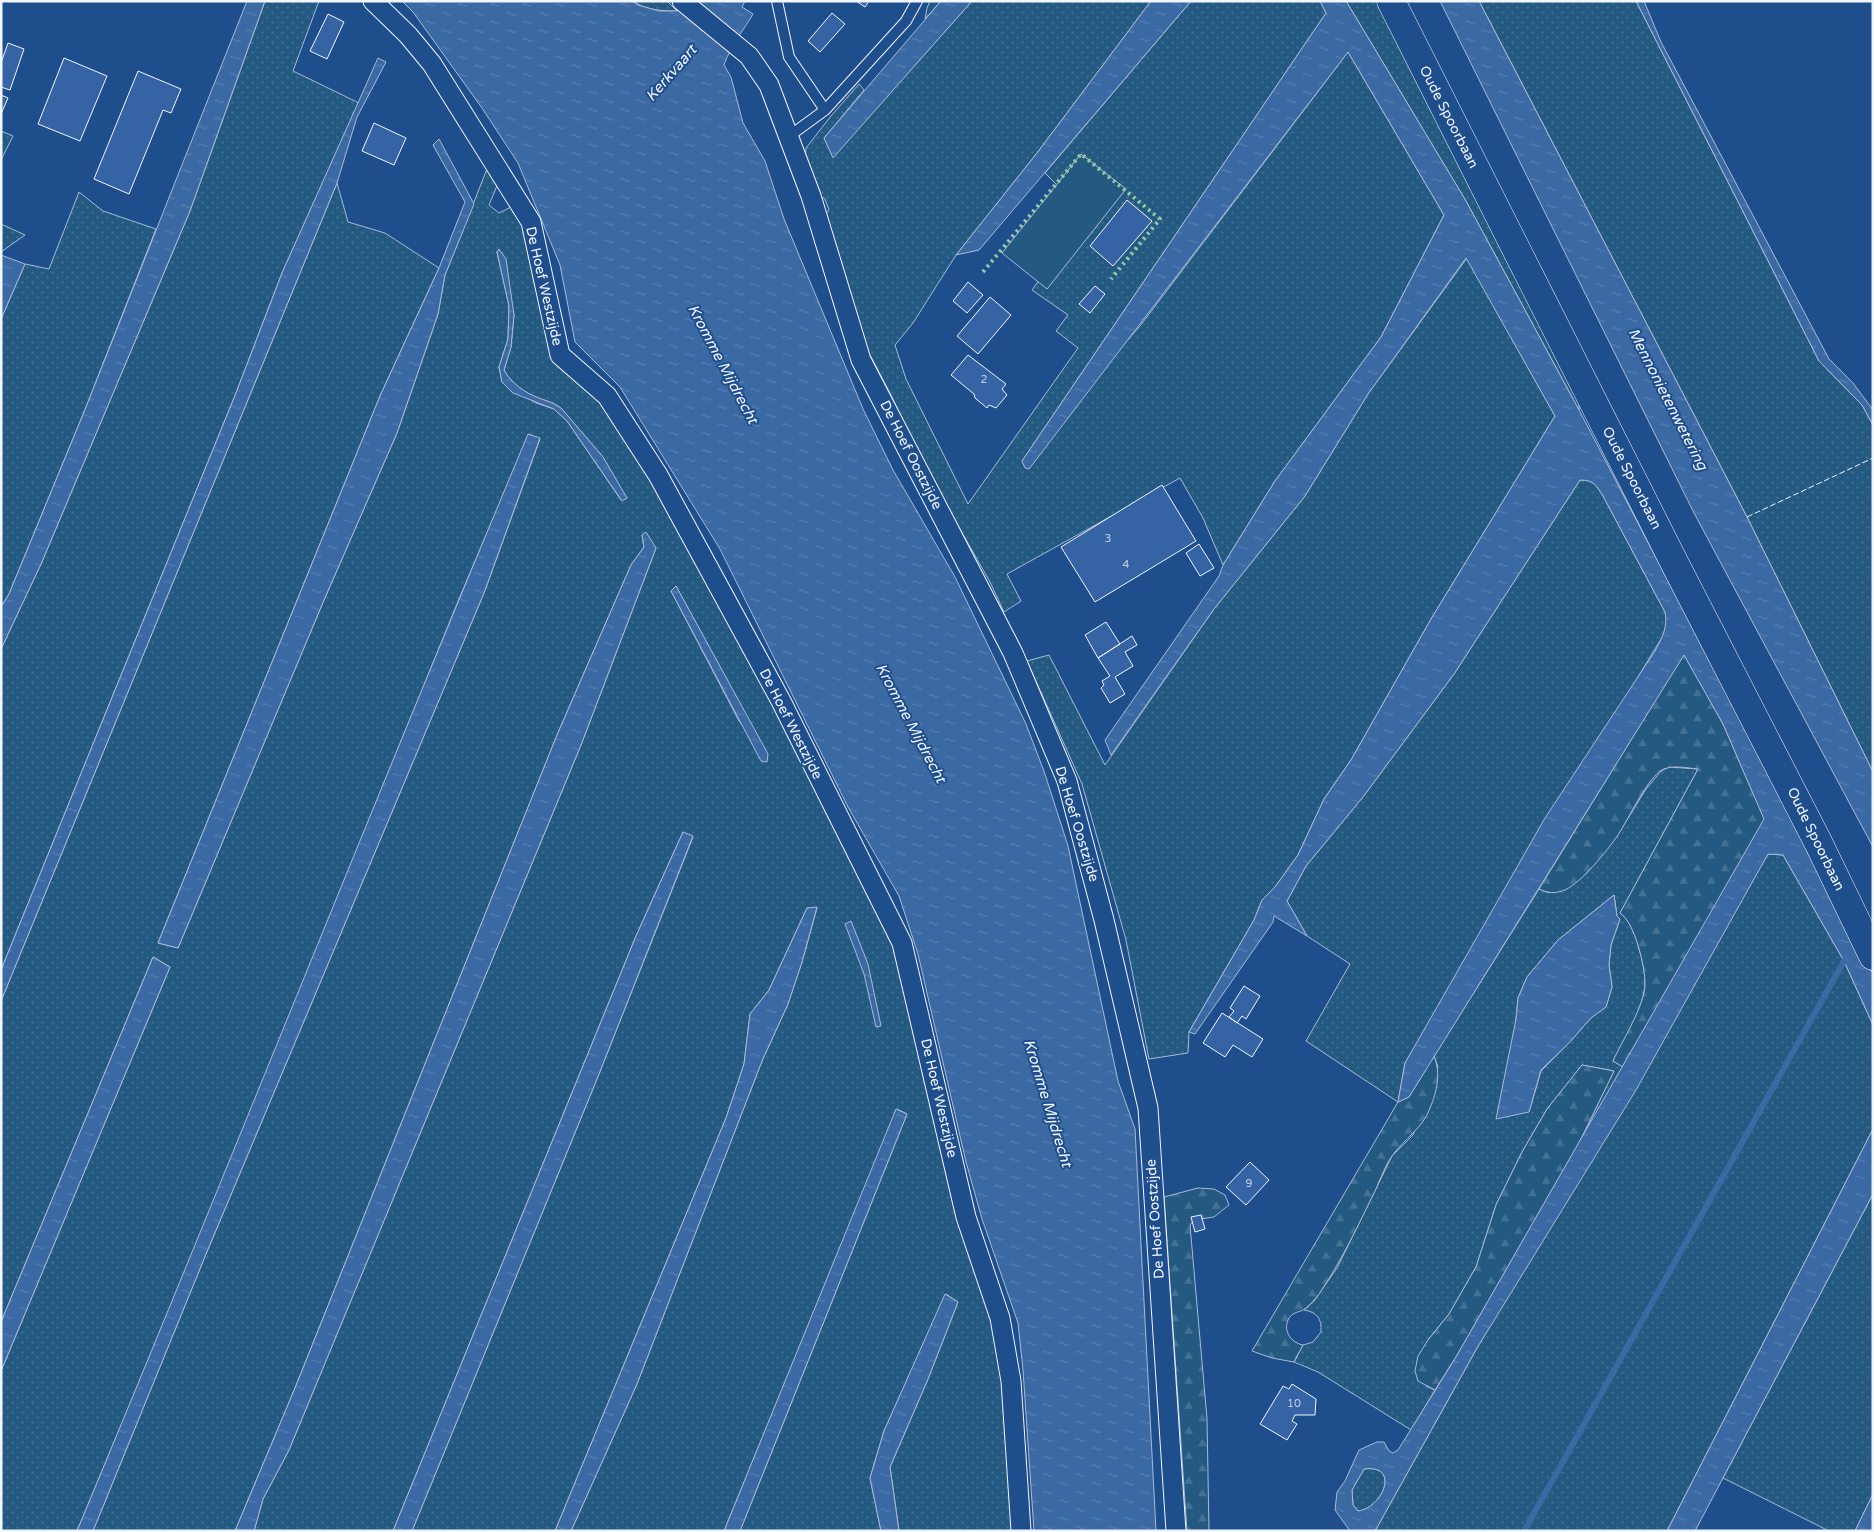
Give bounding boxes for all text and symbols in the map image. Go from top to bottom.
water label: Kerkvaart [642,39,702,105]
street label: Oude Spoorbaan [1416,63,1482,171]
street label: De Hoef Westzijde [522,225,566,347]
water label: Kromme Mijdrecht [684,301,763,429]
water label: Mennonietenwetering [1624,325,1712,474]
house number: 2 [981,373,988,386]
street label: De Hoef Oostzijde [876,398,946,512]
street label: Oude Spoorbaan [1599,424,1665,532]
house number: 3 [1105,532,1112,545]
house number: 4 [1123,558,1130,571]
water label: Kromme Mijdrecht [872,660,951,788]
street label: De Hoef Westzijde [756,666,826,782]
street label: De Hoef Oostzijde [1051,764,1103,884]
street label: Oude Spoorbaan [1784,784,1848,894]
street label: De Hoef Westzijde [917,1037,961,1159]
water label: Kromme Mijdrecht [1020,1037,1077,1171]
street label: De Hoef Oostzijde [1142,1158,1168,1279]
house number: 9 [1246,1177,1253,1190]
house number: 10 [1287,1397,1301,1410]

